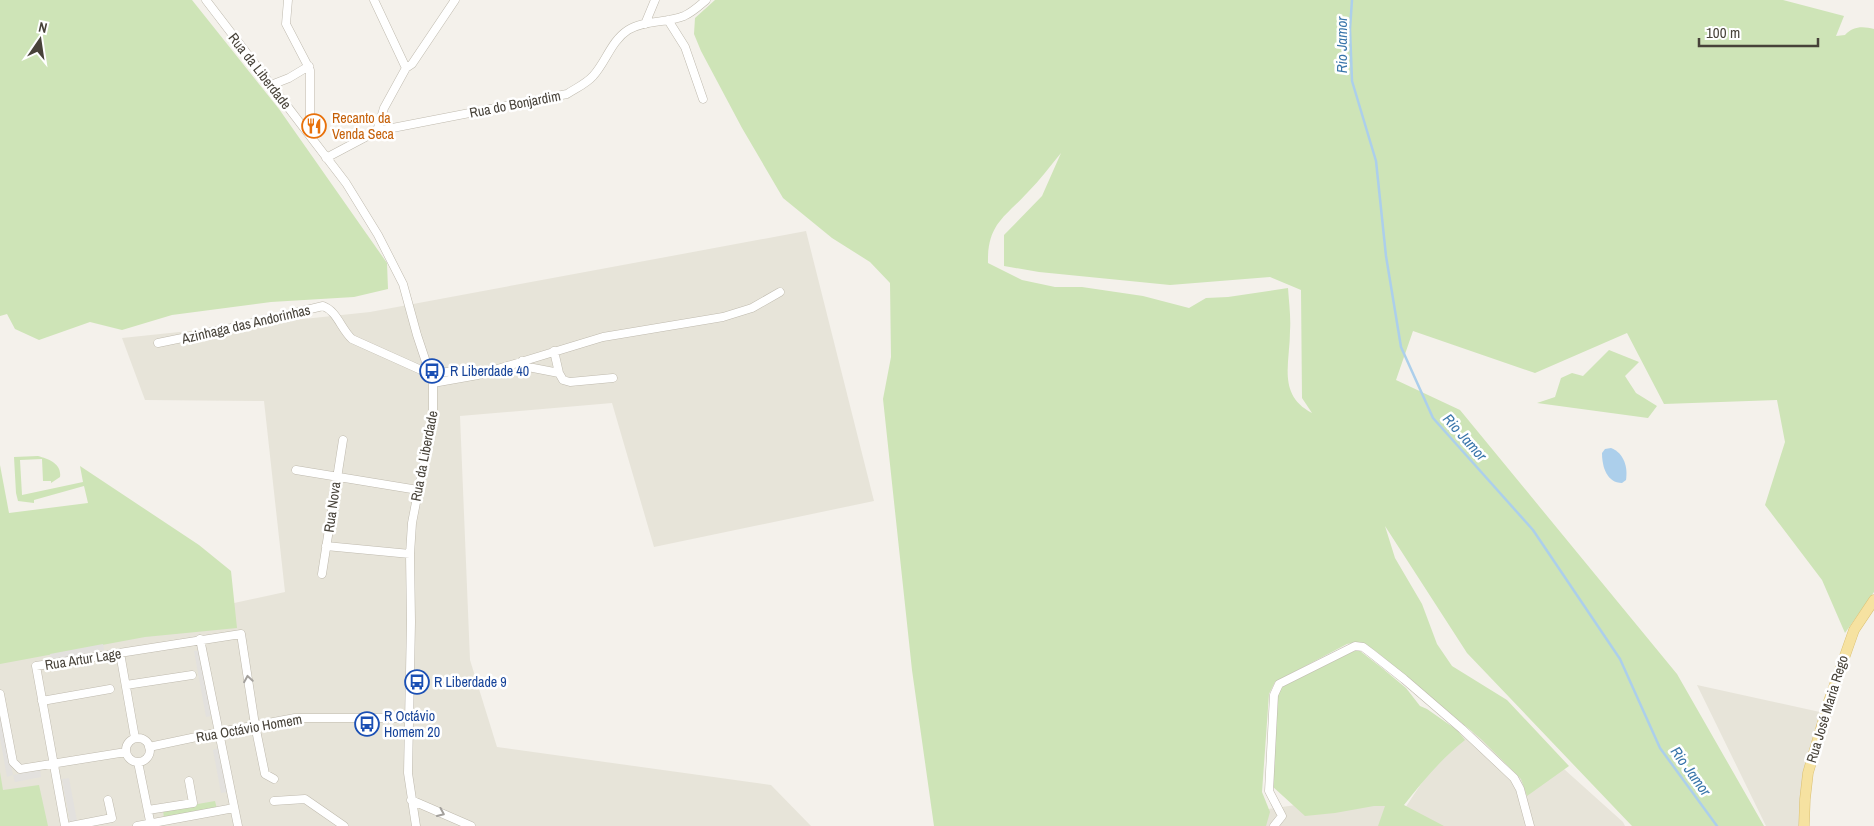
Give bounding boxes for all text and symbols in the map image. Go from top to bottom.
north arrow [15,15,65,65]
scale bar [1699,15,1818,47]
water label: Rio Jamor [1331,16,1352,73]
text: N [37,18,49,37]
text: 100 m [1706,22,1740,43]
street label: Rua da Liberdade [225,29,295,113]
street label: Rua do Bonjardim [468,86,562,122]
place label: Recanto da Venda Seca [332,109,395,143]
restaurant icon: Recanto da Venda Seca [301,113,327,139]
street label: Azinhaga das Andorinhas [179,300,312,348]
bus stop icon: R Liberdade 40 [419,358,445,384]
place label: R Liberdade 40 [450,362,529,380]
street label: Rua da Liberdade [406,409,442,503]
water label: Rio Jamor [1438,409,1492,466]
street label: Rua Nova [320,480,345,534]
street label: Rua Artur Lage [43,644,123,674]
street label: Rua José Maria Rego [1802,653,1852,765]
bus stop icon: R Liberdade 9 [404,669,430,695]
place label: R Liberdade 9 [434,673,507,691]
one-way arrow [243,675,253,684]
place label: R Octávio Homem 20 [384,707,440,741]
street label: Rua Octávio Homem [195,710,303,746]
bus stop icon: R Octávio Homem 20 [354,711,380,737]
water label: Rio Jamor [1666,742,1717,801]
one-way arrow [436,806,445,817]

